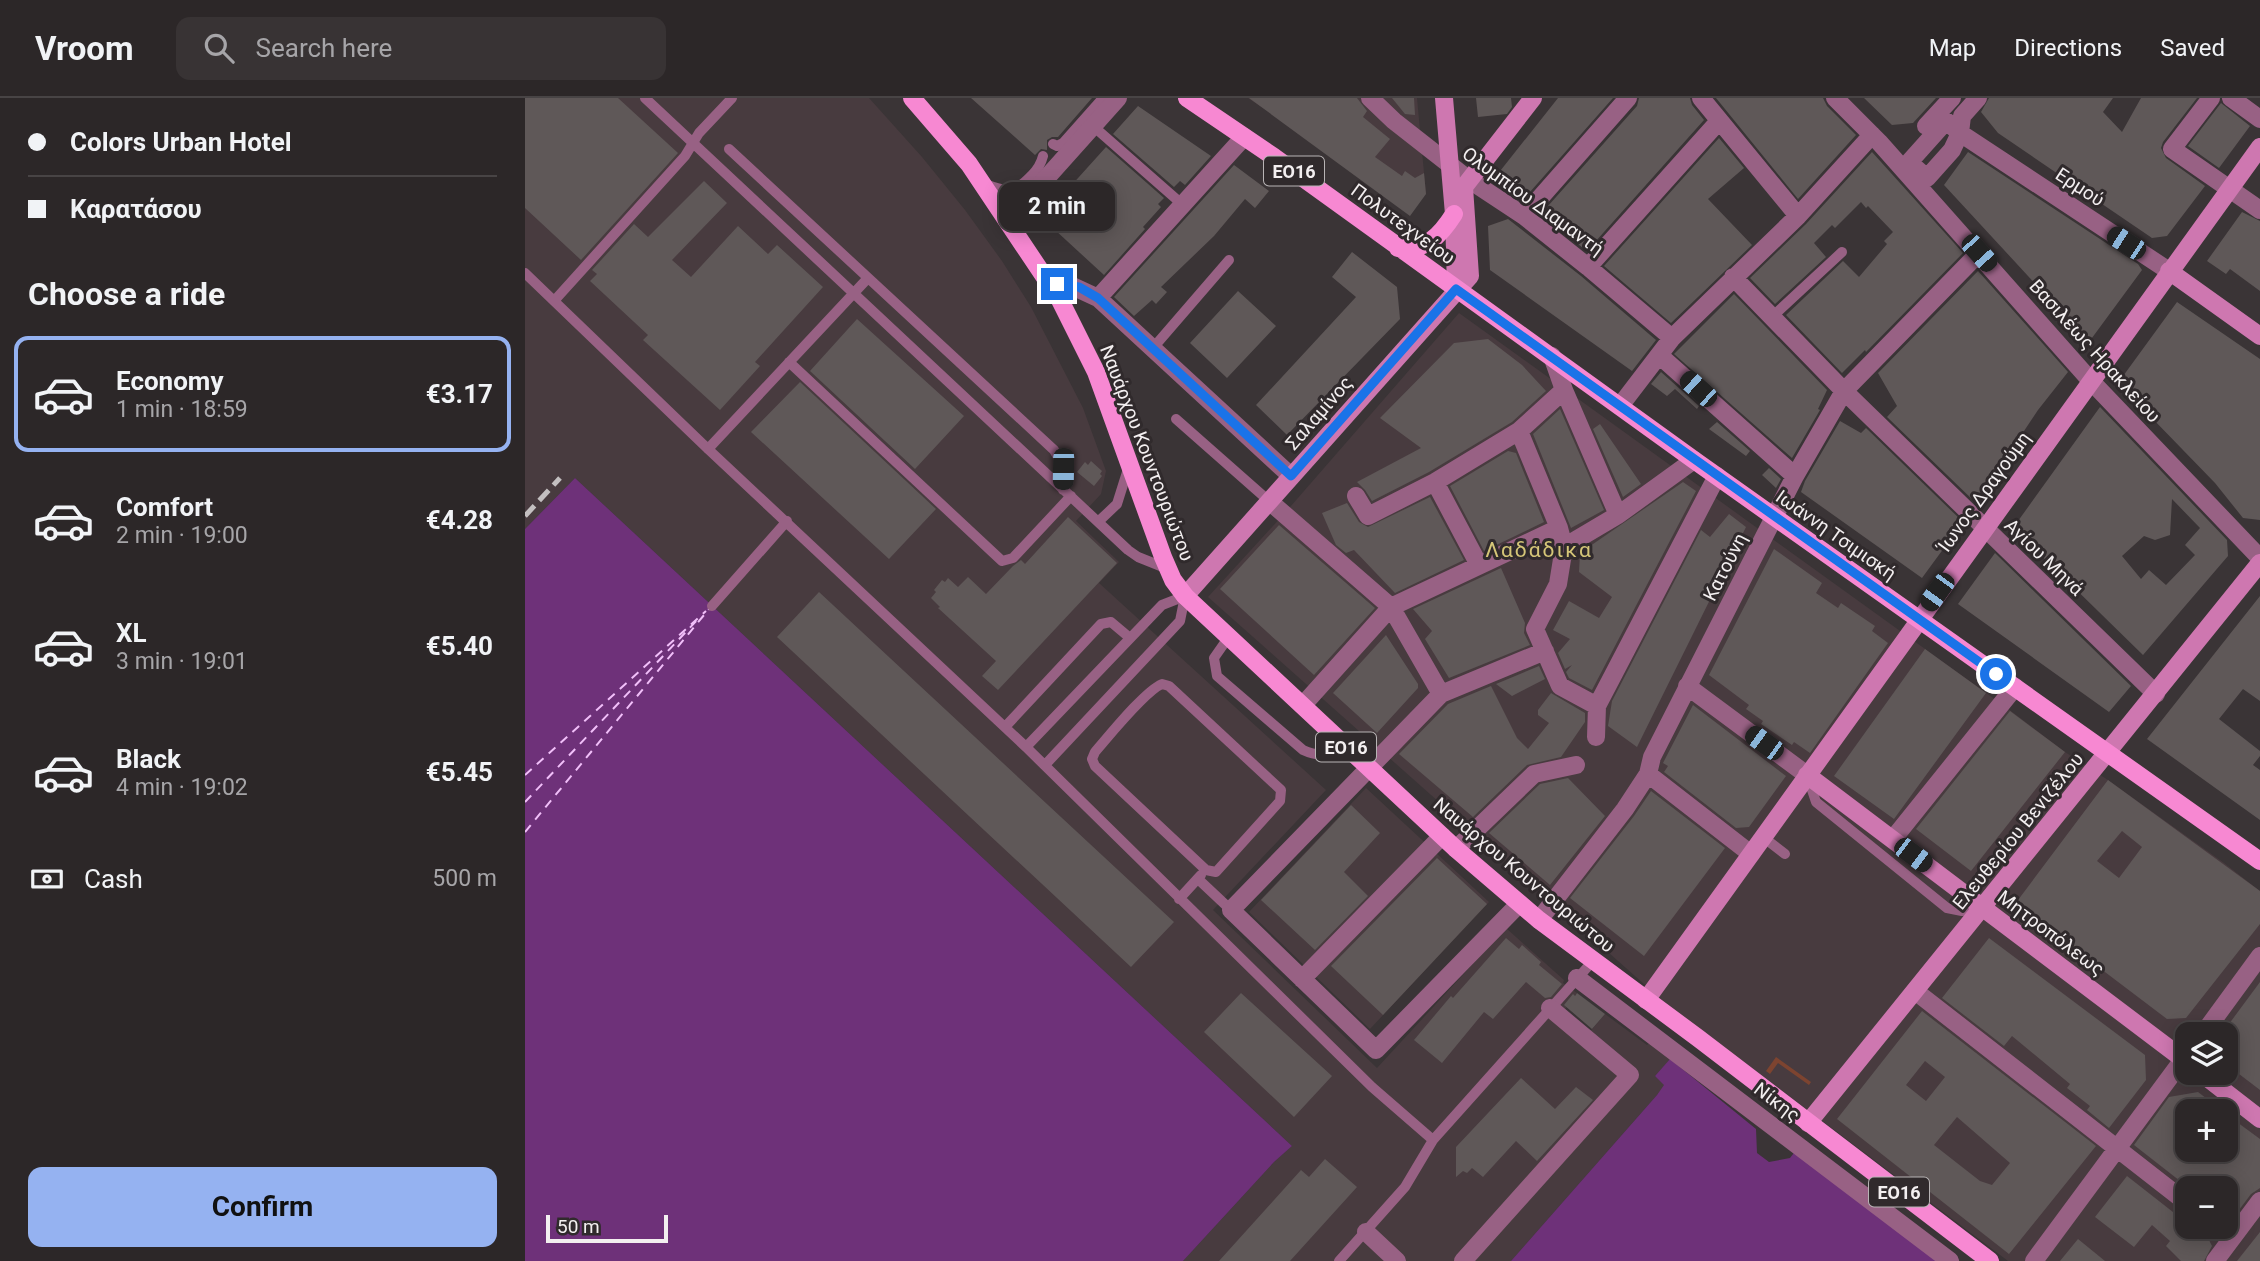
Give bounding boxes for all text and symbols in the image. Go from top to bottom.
search box [176,17,666,80]
text: Vroom [35,29,134,68]
icon: search [200,29,238,67]
text: Search here [256,33,392,63]
text: Map [1929,34,1976,62]
text: Directions [2014,34,2122,62]
text: Saved [2160,34,2225,62]
text: Colors Urban Hotel [70,127,292,157]
street label: Ολυμπίου Διαμαντή [1458,142,1608,260]
road number: ΕΟ16 [1264,156,1324,186]
street label: Ερμού [2051,163,2109,211]
street label: Πολυτεχνείου [1347,179,1459,269]
callout: 2 min [999,183,1115,232]
text: 2 min [1028,193,1086,220]
text: Καρατάσου [70,194,202,224]
car [2103,223,2150,263]
car [1958,230,2001,276]
route end [1041,268,1073,300]
text: Choose a ride [28,275,225,313]
street label: Βασιλέως Ηρακλείου [2025,275,2165,427]
street label: Ναυάρχου Κουντουριώτου [1095,342,1199,564]
icon: car [32,363,95,426]
text: Economy [116,366,223,396]
car [1676,367,1721,411]
street label: Σαλαμίνος [1281,371,1357,455]
text: €3.17 [426,379,493,409]
text: 1 min · 18:59 [116,396,248,423]
street label: Ίωνος Δραγούμη [1932,427,2035,558]
car [1053,448,1074,490]
street label: Ιωάννη Τσιμισκή [1771,485,1901,585]
icon: car [32,489,95,552]
text: Comfort [116,492,213,522]
text: €4.28 [426,505,493,535]
street label: Αγίου Μηνά [2000,514,2088,600]
text: 2 min · 19:00 [116,522,248,549]
street label: Κατούνη [1698,529,1752,605]
district label: Λαδάδικα [1485,538,1593,562]
car [1917,569,1958,615]
icon: car [32,615,95,678]
text: XL [116,618,147,648]
text: €5.40 [426,631,493,661]
text: 3 min · 19:01 [116,648,248,675]
route start [1980,658,2012,690]
car [1741,722,1788,764]
road number: ΕΟ16 [1316,732,1376,762]
icon: car [32,741,95,804]
text: Black [116,744,181,774]
street label: Ελευθερίου Βενιζέλου [1948,748,2088,914]
text: €5.45 [426,757,493,787]
text: 4 min · 19:02 [116,774,248,801]
street label: Ναυάρχου Κουντουριώτου [1429,793,1619,957]
car [1890,834,1937,876]
icon: cash [28,860,66,898]
text: Cash [84,864,143,894]
text: 500 m [432,865,497,892]
street label: Μητροπόλεως [1993,885,2109,981]
map controls [2175,1022,2238,1239]
button: layers [2175,1022,2238,1085]
street label: Νίκης [1750,1077,1804,1127]
button: + [2175,1099,2238,1162]
button: Confirm [28,1167,497,1247]
button: − [2175,1176,2238,1239]
road number: ΕΟ16 [1869,1177,1929,1206]
scale bar [546,1212,669,1244]
text: 50 m [557,1215,600,1238]

